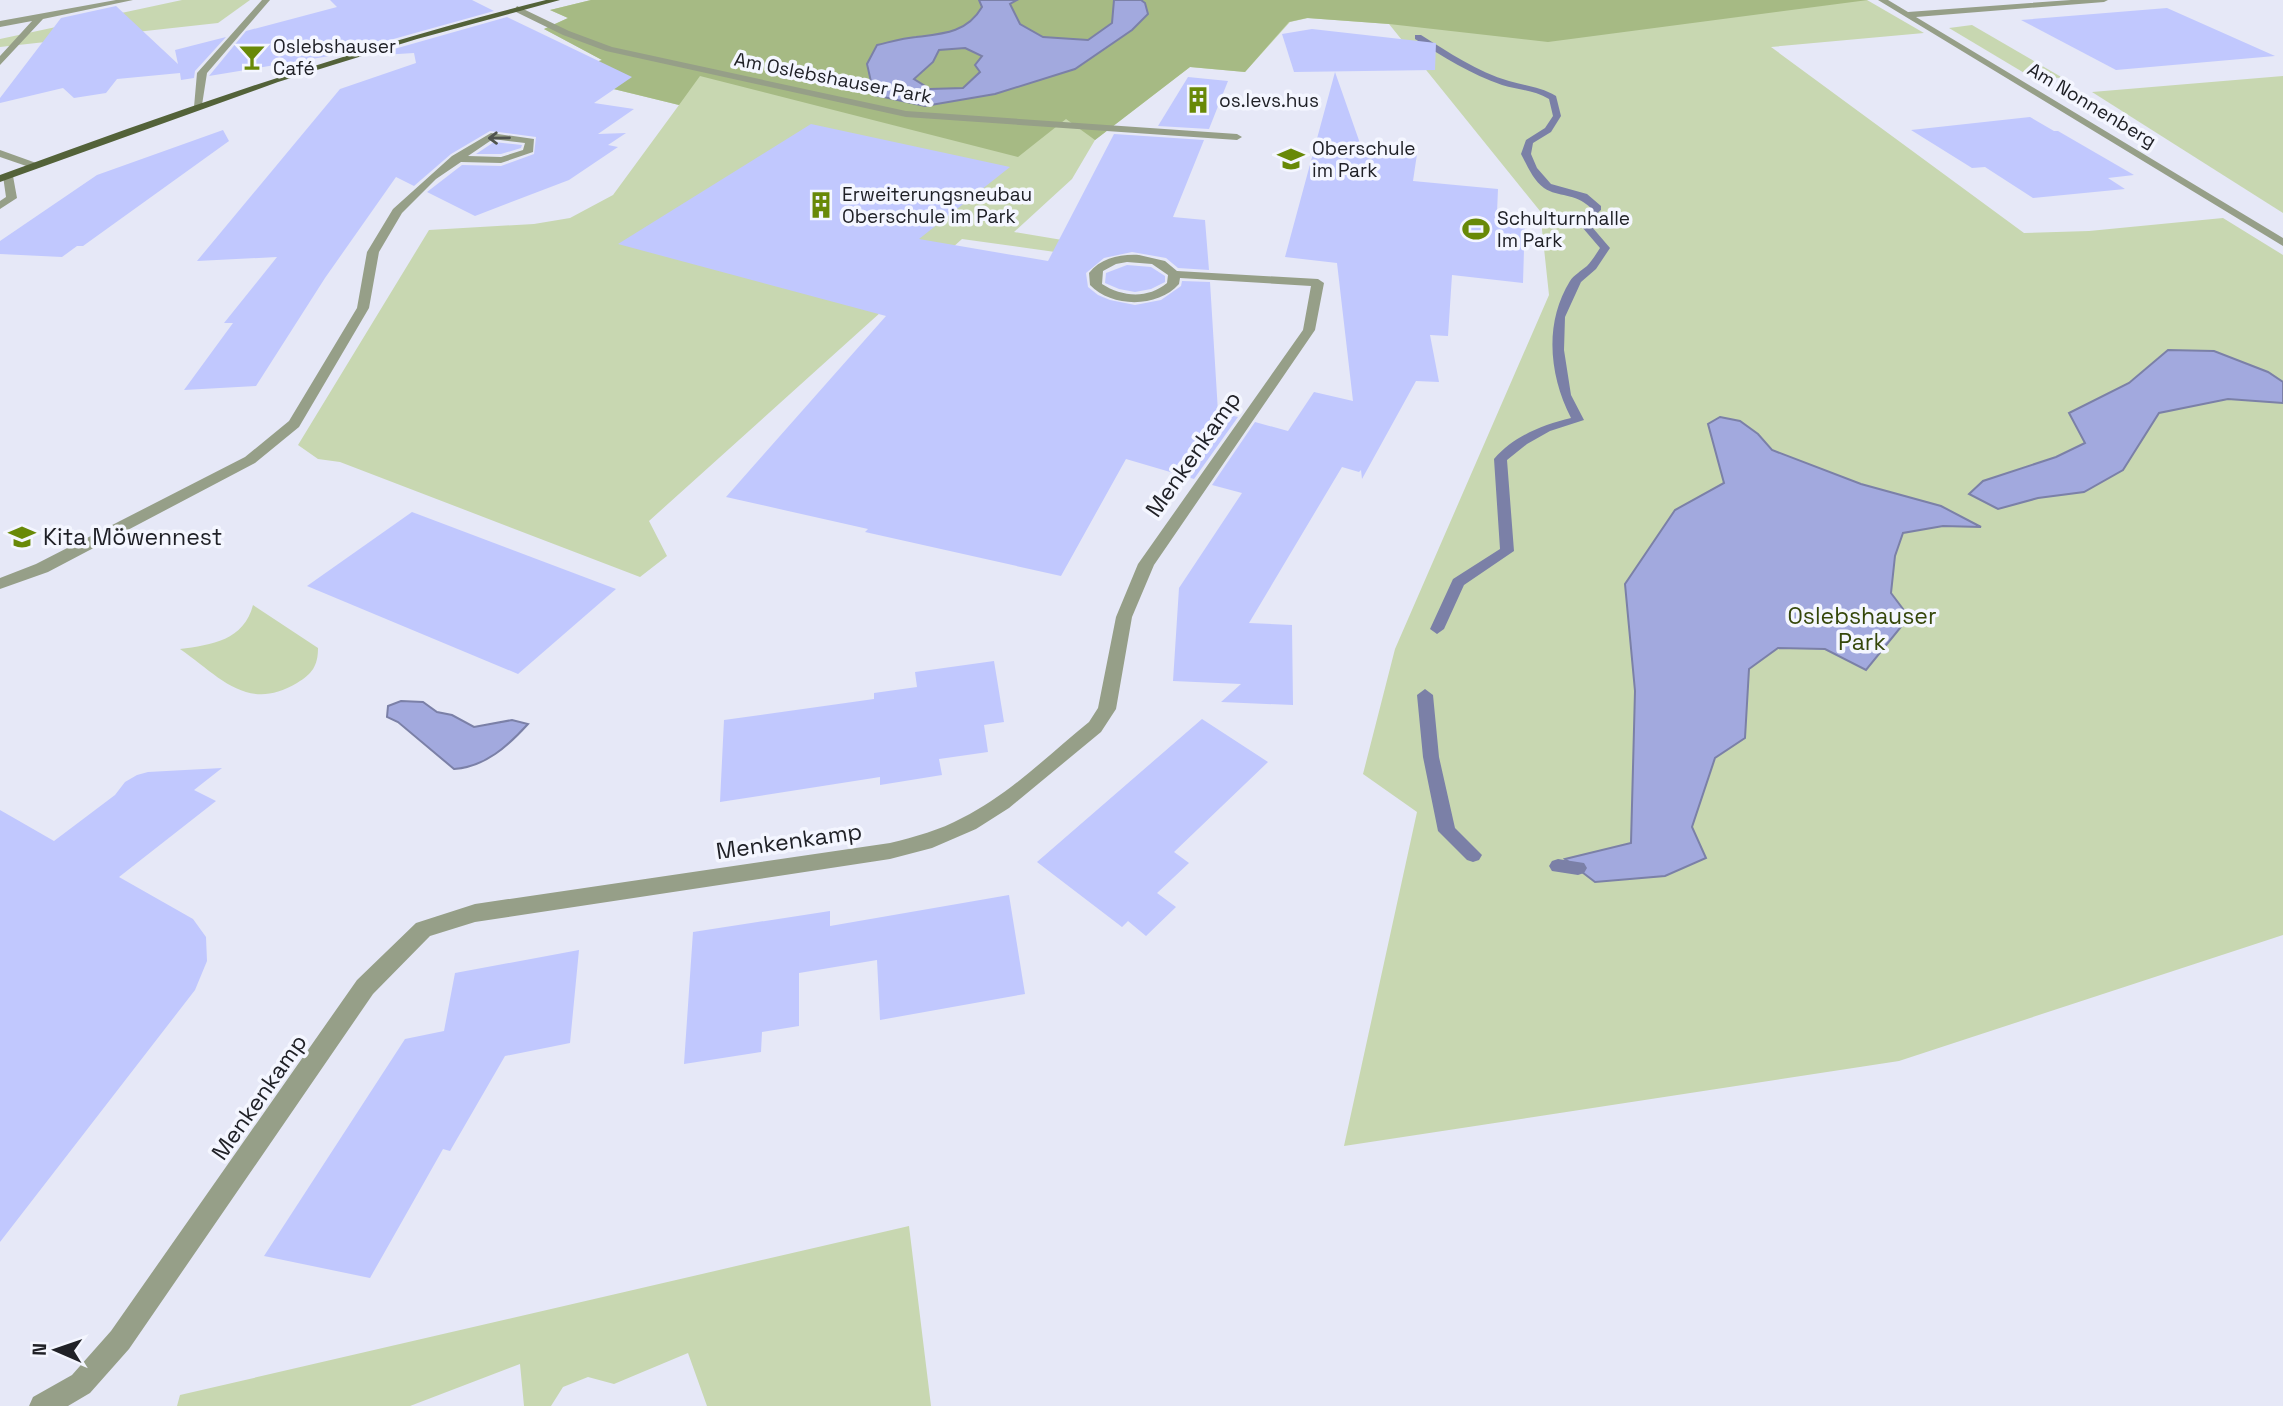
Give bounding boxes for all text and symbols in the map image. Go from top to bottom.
place label: Oslebshauser Café [273,34,396,81]
bar icon: Oslebshauser Café [237,42,267,72]
street label: Am Oslebshauser Park [732,47,934,109]
street label: Am Nonnenberg [2023,57,2161,153]
building icon: os.levs.hus [1183,85,1213,115]
place label: os.levs.hus [1219,88,1319,113]
one-way arrow [488,131,511,145]
place label: Oberschule im Park [1312,136,1416,183]
school or university icon: Oberschule im Park [1276,144,1306,174]
place label: Erweiterungsneubau Oberschule im Park [842,182,1032,229]
building icon: Erweiterungsneubau Oberschule im Park [806,190,836,220]
place label: Schulturnhalle Im Park [1497,206,1630,253]
sports icon: Schulturnhalle Im Park [1461,214,1491,244]
street label: Menkenkamp [1139,385,1247,523]
school or university icon: Kita Möwennest [7,522,37,552]
place label: Kita Möwennest [43,522,222,552]
park label: Oslebshauser Park [1787,601,1937,657]
street label: Menkenkamp [714,816,864,866]
street label: Menkenkamp [205,1028,313,1166]
north arrow [21,1315,91,1385]
text: N [27,1343,52,1356]

